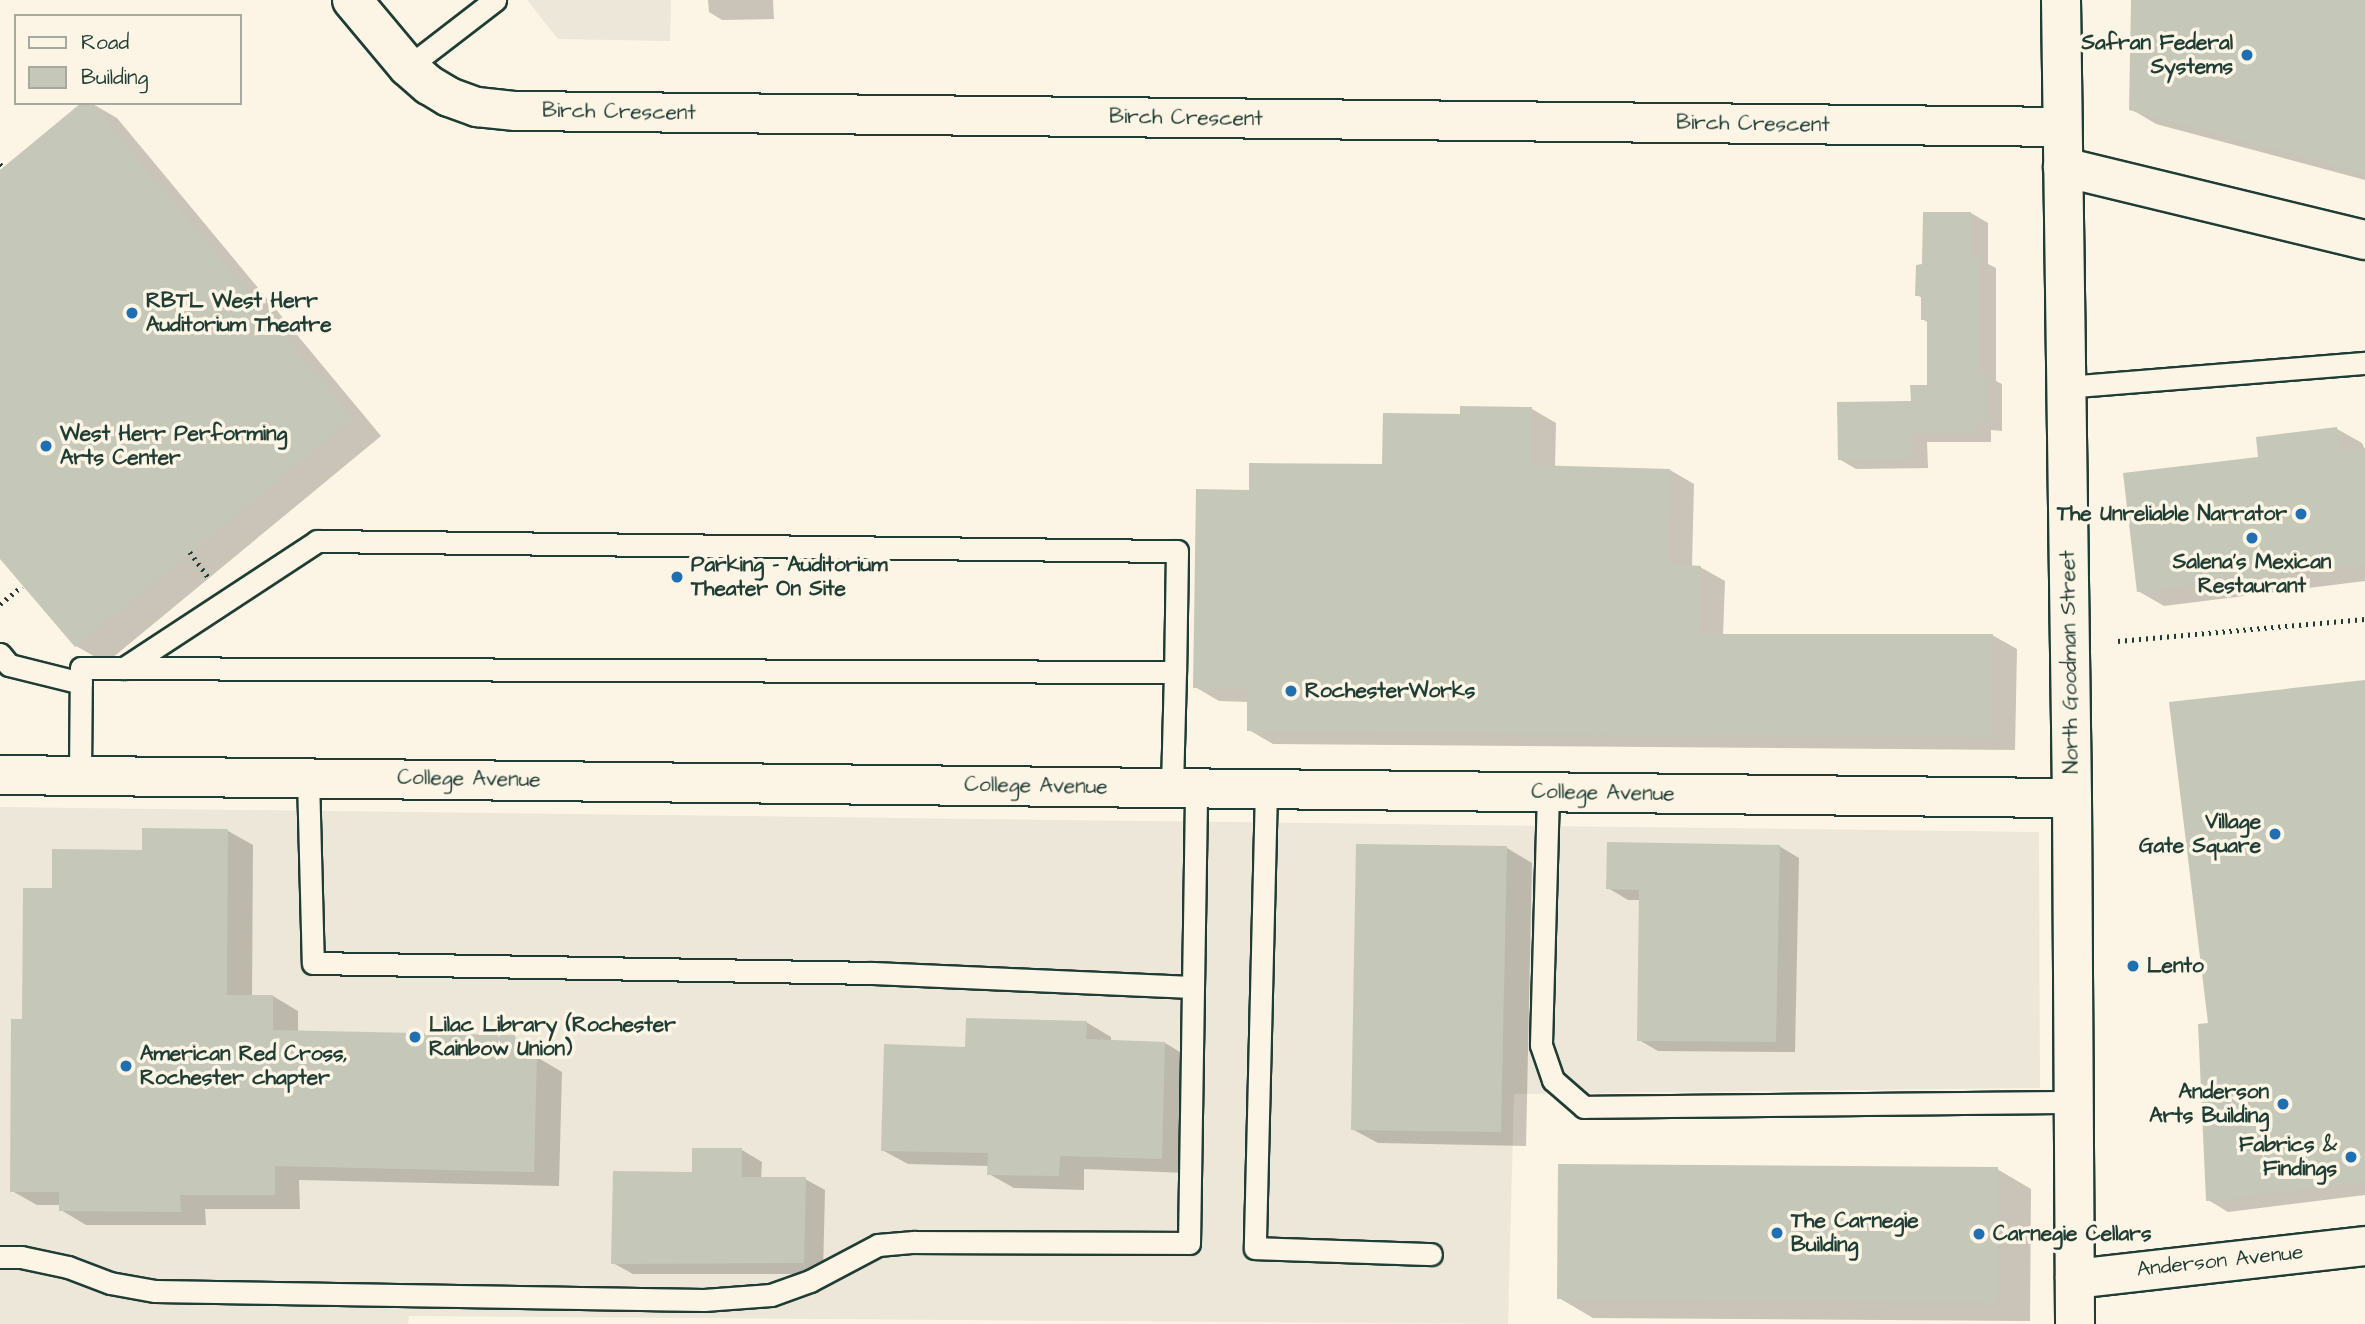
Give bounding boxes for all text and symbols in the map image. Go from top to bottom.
legend [14,14,242,105]
text: Road [81,28,129,57]
place label: Safran Federal Systems [2082,30,2233,80]
marker: Safran Federal Systems [2239,47,2255,63]
text: Building [81,63,148,92]
street label: Birch Crescent [542,98,696,126]
street label: Birch Crescent [1109,104,1263,132]
street label: Birch Crescent [1676,110,1830,138]
place label: RBTL West Herr Auditorium Theatre [146,288,332,338]
marker: RBTL West Herr Auditorium Theatre [124,305,140,321]
place label: West Herr Performing Arts Center [60,421,287,471]
marker: West Herr Performing Arts Center [38,438,54,454]
place label: The Unreliable Narrator [2057,501,2287,527]
marker: The Unreliable Narrator [2293,506,2309,522]
marker: Salena's Mexican Restaurant [2244,530,2260,546]
place label: Salena's Mexican Restaurant [2173,549,2331,599]
street label: North Goodman Street [2055,550,2085,774]
place label: Parking - Auditorium Theater On Site [691,552,888,602]
marker: Parking - Auditorium Theater On Site [669,569,685,585]
place label: RochesterWorks [1305,678,1475,704]
marker: RochesterWorks [1283,683,1299,699]
street label: College Avenue [397,765,541,793]
street label: College Avenue [964,772,1108,800]
street label: College Avenue [1531,779,1675,807]
place label: Village Gate Square [2139,809,2261,859]
marker: Village Gate Square [2267,826,2283,842]
place label: Lento [2147,953,2204,979]
marker: Lento [2125,958,2141,974]
place label: Lilac Library (Rochester Rainbow Union) [429,1012,676,1062]
marker: Lilac Library (Rochester Rainbow Union) [407,1029,423,1045]
place label: American Red Cross, Rochester chapter [140,1041,347,1091]
marker: American Red Cross, Rochester chapter [118,1058,134,1074]
place label: Anderson Arts Building [2149,1079,2269,1129]
marker: Anderson Arts Building [2275,1096,2291,1112]
place label: Fabrics & Findings [2239,1132,2337,1182]
marker: Fabrics & Findings [2343,1149,2359,1165]
place label: The Carnegie Building [1791,1208,1919,1258]
place label: Carnegie Cellars [1993,1221,2151,1247]
marker: The Carnegie Building [1769,1225,1785,1241]
marker: Carnegie Cellars [1971,1226,1987,1242]
street label: Anderson Avenue [2136,1240,2304,1282]

